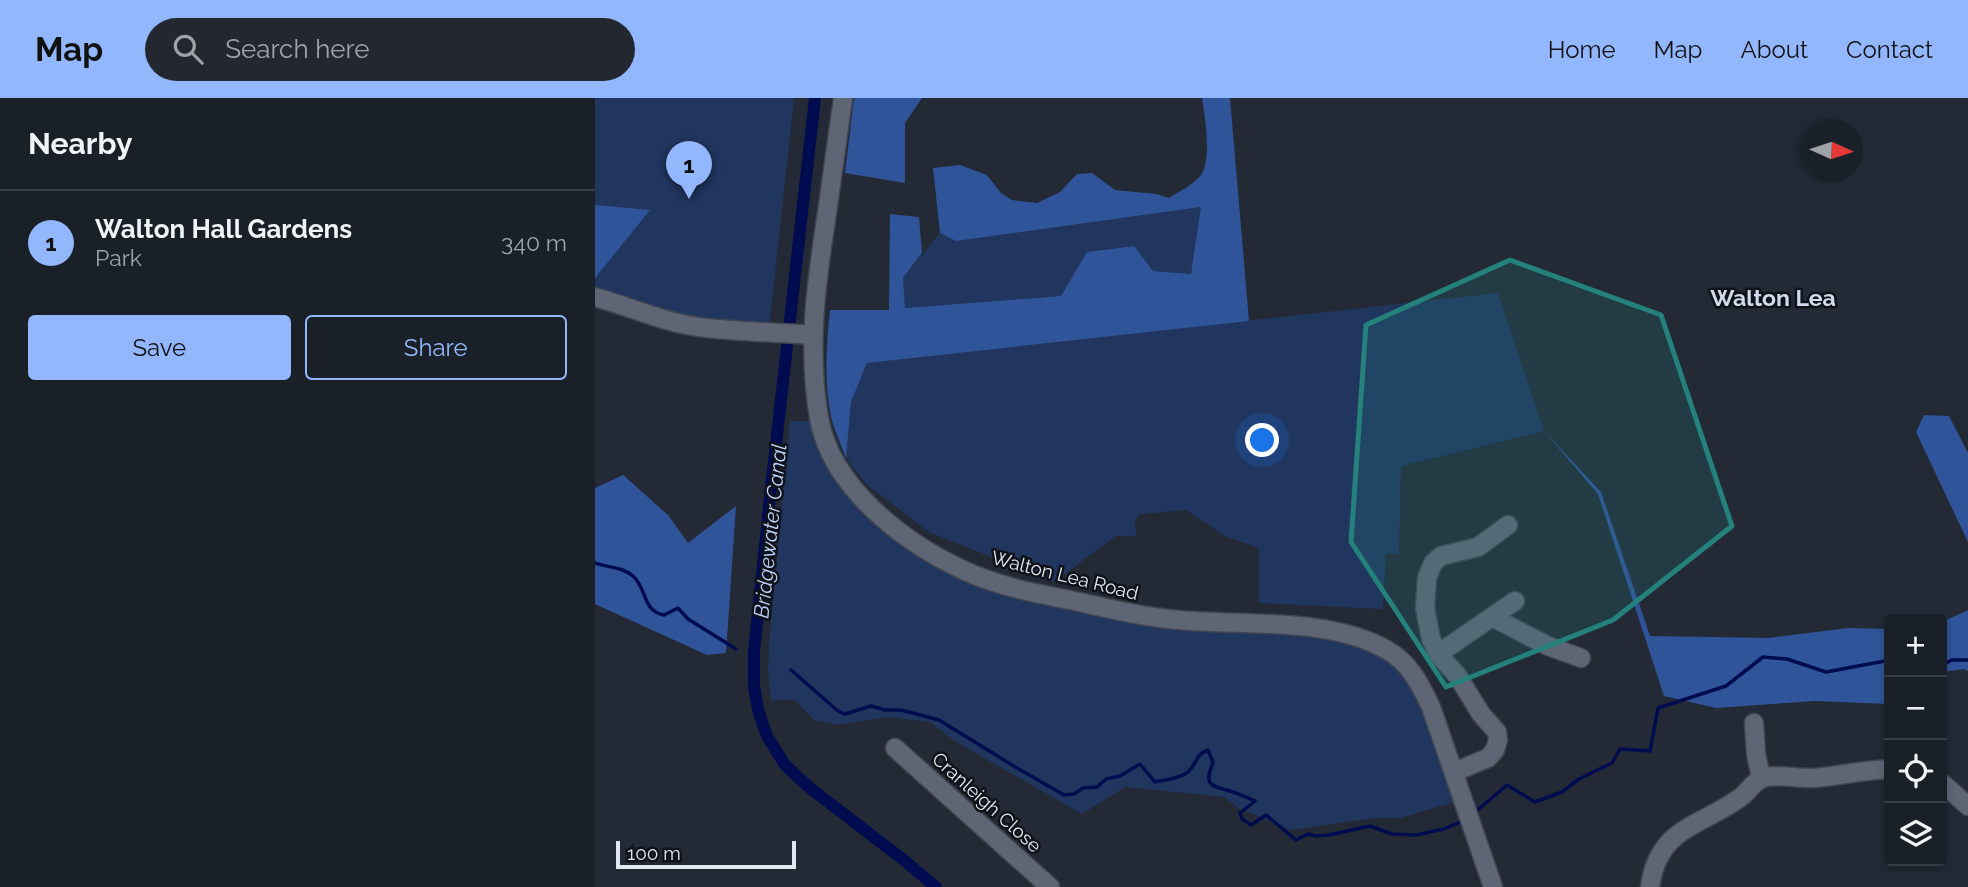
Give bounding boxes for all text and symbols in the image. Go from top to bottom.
search box [145,18,635,81]
text: Map [35,30,103,69]
icon: search [169,30,207,68]
text: Search here [225,34,370,64]
text: Home [1548,35,1616,64]
text: Map [1654,35,1702,64]
text: About [1740,35,1808,64]
text: Contact [1846,35,1933,64]
north arrow [1800,119,1863,182]
text: Nearby [28,126,132,161]
pin: 1 [666,141,712,199]
text: Walton Hall Gardens [95,214,352,244]
text: 1 [45,229,57,256]
text: 340 m [501,229,567,256]
text: Park [95,244,142,271]
district label: Walton Lea [1710,284,1836,311]
button: Save [28,315,291,380]
button: Share [305,315,567,380]
your location [1245,423,1279,457]
water label: Bridgewater Canal [748,443,792,619]
street label: Walton Lea Road [989,546,1141,604]
map controls [1884,614,1947,866]
button: + [1884,614,1947,677]
button: − [1884,677,1947,740]
button: locate [1884,740,1947,803]
street label: Cranleigh Close [928,747,1046,857]
button: layers [1884,803,1947,866]
scale bar [616,838,796,870]
text: 100 m [627,842,681,864]

